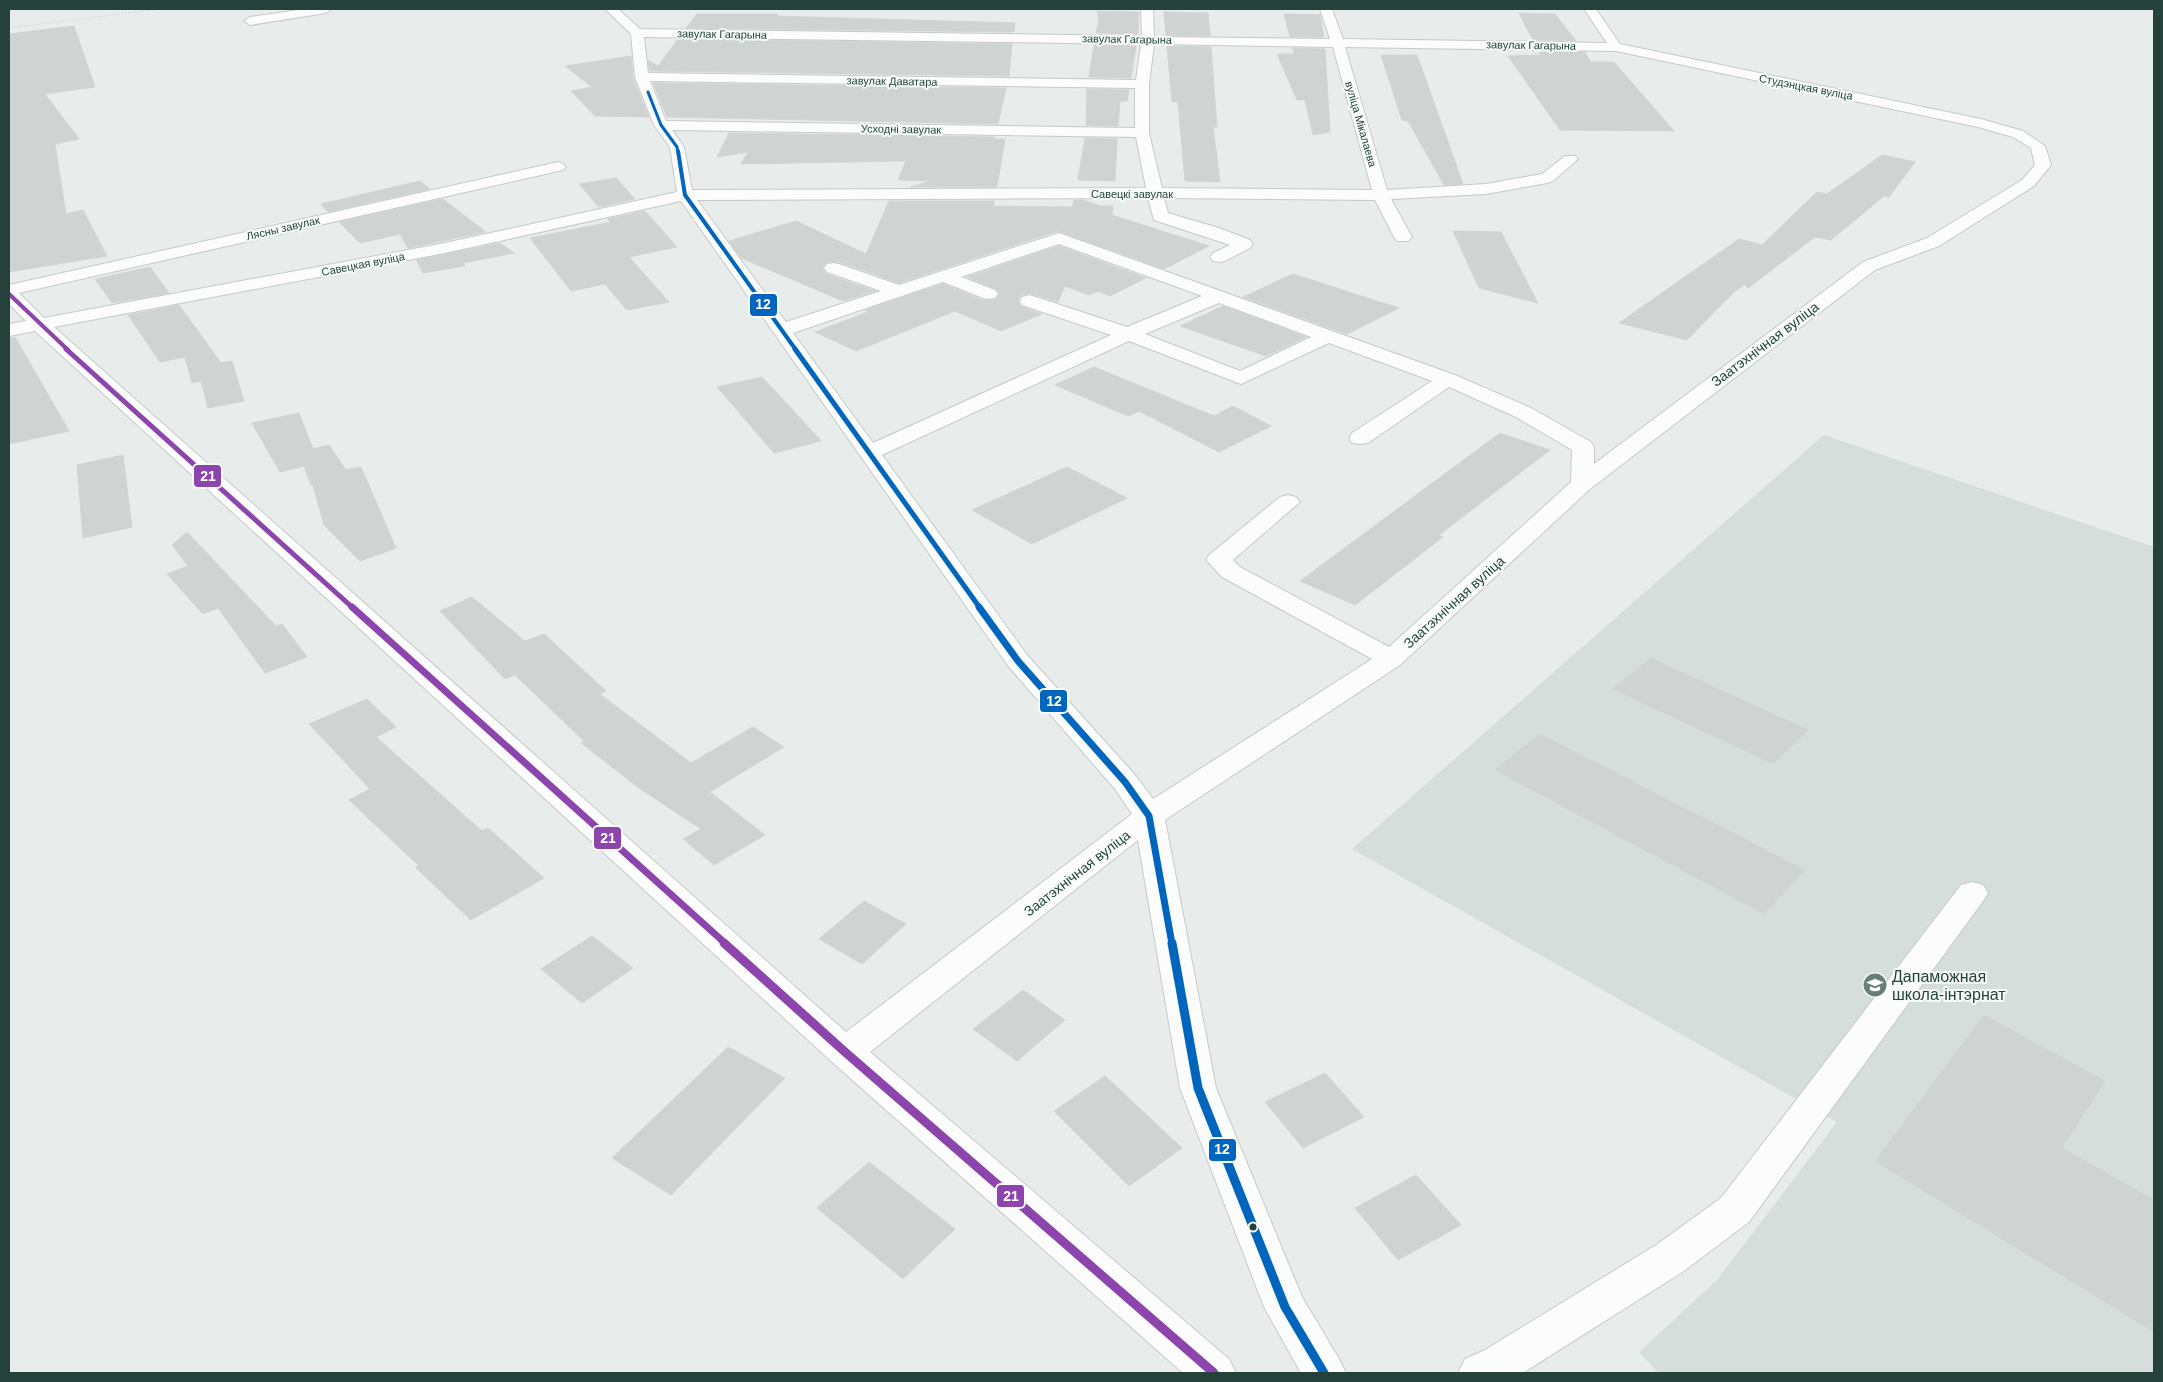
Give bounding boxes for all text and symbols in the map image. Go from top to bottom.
street label: завулак Гагарына [677,27,768,41]
street label: завулак Гагарына [1082,32,1173,46]
street label: завулак Гагарына [1486,38,1577,52]
street label: Студэнцкая вуліца [1758,72,1855,102]
street label: завулак Даватара [846,74,938,88]
street label: вуліца Мікалаева [1343,80,1379,169]
street label: Усходні завулак [861,122,941,136]
street label: Савецкі завулак [1091,188,1173,200]
street label: Лясны завулак [245,214,321,242]
street label: Савецкая вуліца [320,250,407,278]
line badge: 12 [749,293,778,317]
text: 12 [755,296,771,312]
street label: Заатэхнічная вуліца [1708,298,1822,390]
line badge: 21 [193,464,222,488]
text: 21 [200,468,216,484]
street label: Заатэхнічная вуліца [1400,552,1508,651]
line badge: 12 [1039,689,1068,713]
text: 12 [1046,693,1062,709]
line badge: 21 [593,826,622,850]
street label: Заатэхнічная вуліца [1021,827,1133,919]
text: 21 [600,830,616,846]
place label: Дапаможная школа-інтэрнат [1892,968,2006,1003]
school or university icon: Дапаможная школа-інтэрнат [1862,972,1888,998]
line badge: 12 [1208,1138,1237,1162]
text: 12 [1214,1141,1230,1157]
line badge: 21 [996,1184,1025,1208]
text: 21 [1003,1188,1019,1204]
unlabelled marker [1248,1222,1258,1232]

